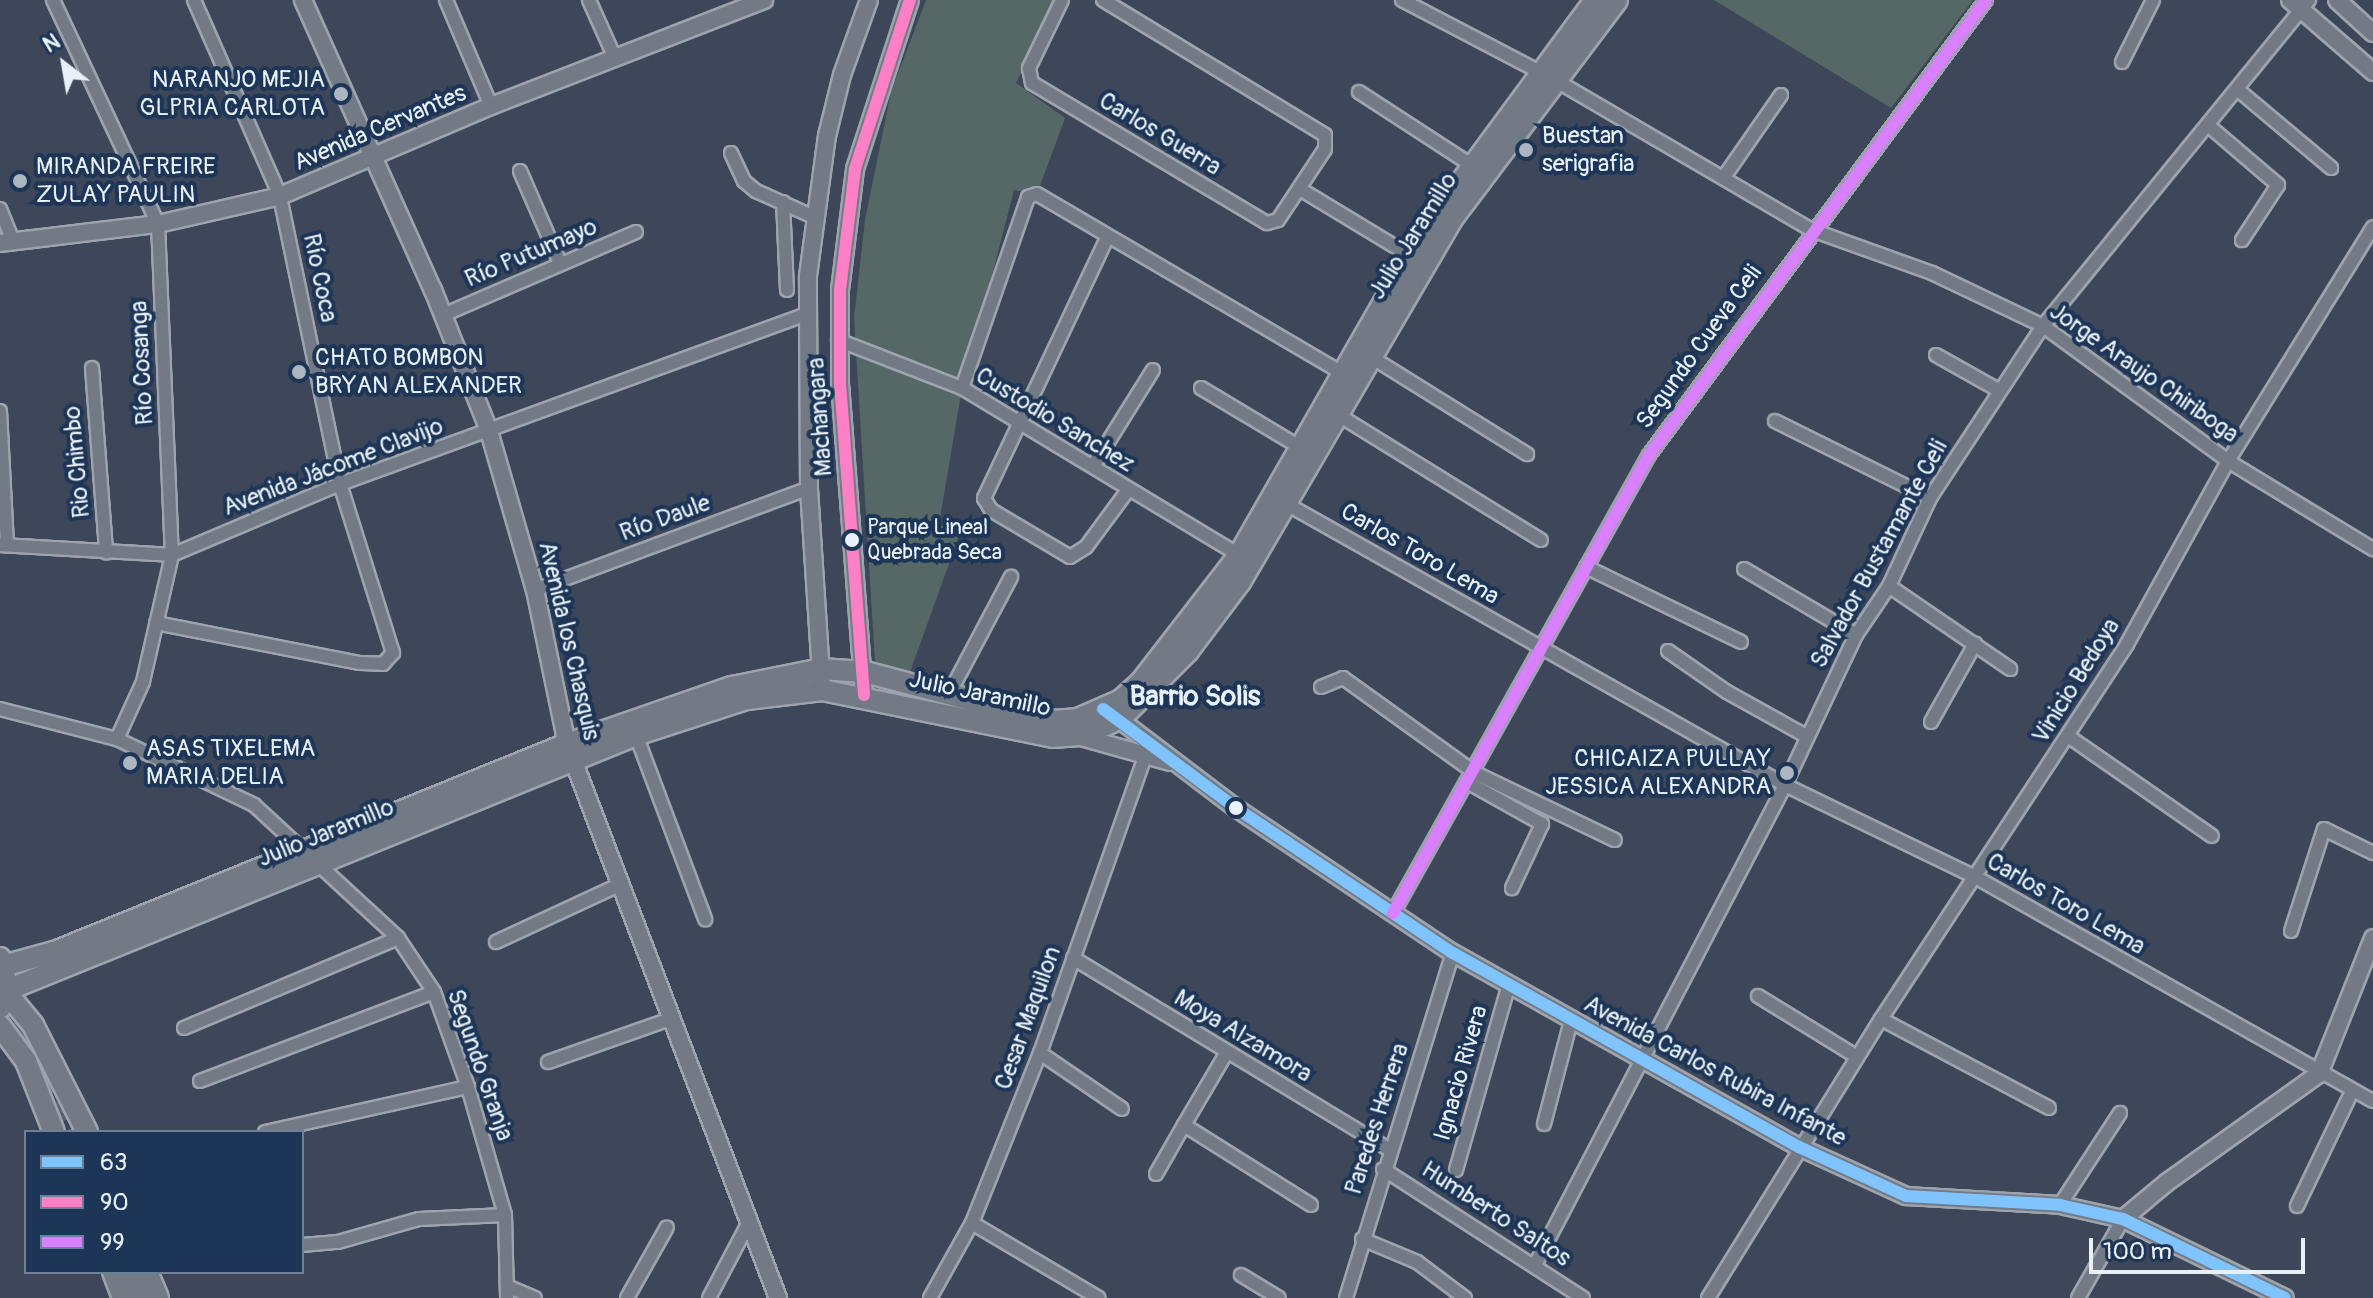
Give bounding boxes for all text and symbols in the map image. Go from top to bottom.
north arrow [24,24,104,104]
text: N [38,28,65,59]
place label: NARANJO MEJIA GLPRIA CARLOTA [140,66,325,122]
street label: Avenida Cervantes [290,79,470,177]
marker: NARANJO MEJIA GLPRIA CARLOTA [332,85,350,103]
street label: Carlos Guerra [1094,86,1226,182]
place label: Buestan serigrafia [1542,122,1634,178]
marker: Buestan serigrafia [1517,141,1535,159]
place label: MIRANDA FREIRE ZULAY PAULIN [36,153,216,209]
street label: Julio Jaramillo [1363,167,1463,305]
marker: MIRANDA FREIRE ZULAY PAULIN [11,172,29,190]
street label: Río Putumayo [461,212,601,294]
street label: Río Coca [297,231,343,325]
street label: Segundo Cueva Celi [1630,259,1768,435]
street label: Jorge Araujo Chiriboga [2044,297,2244,449]
street label: Río Cosanga [124,300,160,426]
place label: CHATO BOMBON BRYAN ALEXANDER [315,344,522,400]
street label: Machangara [801,357,839,477]
street label: Custodio Sanchez [970,361,1140,479]
marker: CHATO BOMBON BRYAN ALEXANDER [290,363,308,381]
street label: Rio Chimbo [58,405,96,519]
street label: Avenida Jácome Clavijo [219,412,447,522]
street label: Salvador Bustamante Celi [1804,435,1954,673]
street label: Río Daule [616,488,714,548]
street label: Carlos Toro Lema [1336,497,1504,611]
place label: Parque Lineal Quebrada Seca [867,514,1002,566]
marker: Parque Lineal Quebrada Seca [844,532,860,548]
street label: Avenida los Chasquis [532,539,606,743]
street label: Vinicio Bedoya [2026,613,2126,749]
street label: Julio Jaramillo [907,665,1053,723]
district label: Barrio Solis [1130,680,1260,714]
place label: ASAS TIXELEMA MARIA DELIA [146,735,315,791]
place label: CHICAIZA PULLAY JESSICA ALEXANDRA [1545,745,1771,801]
marker: ASAS TIXELEMA MARIA DELIA [121,754,139,772]
marker: CHICAIZA PULLAY JESSICA ALEXANDRA [1778,764,1796,782]
street label: Julio Jaramillo [254,793,398,873]
unlabelled marker [1228,800,1244,816]
street label: Carlos Toro Lema [1982,847,2150,961]
street label: Cesar Maquilon [989,942,1067,1094]
street label: Moya Alzamora [1169,984,1317,1088]
street label: Segundo Granja [441,986,519,1144]
street label: Avenida Carlos Rubira Infante [1579,990,1851,1152]
street label: Ignacio Rivera [1428,1002,1494,1144]
street label: Paredes Herrera [1339,1040,1415,1198]
legend [24,1130,304,1274]
text: 63 [100,1148,127,1177]
street label: Humberto Saltos [1416,1155,1576,1273]
text: 90 [100,1188,129,1217]
scale bar [2093,1222,2309,1272]
text: 99 [100,1228,125,1257]
text: 100 m [2103,1237,2172,1266]

